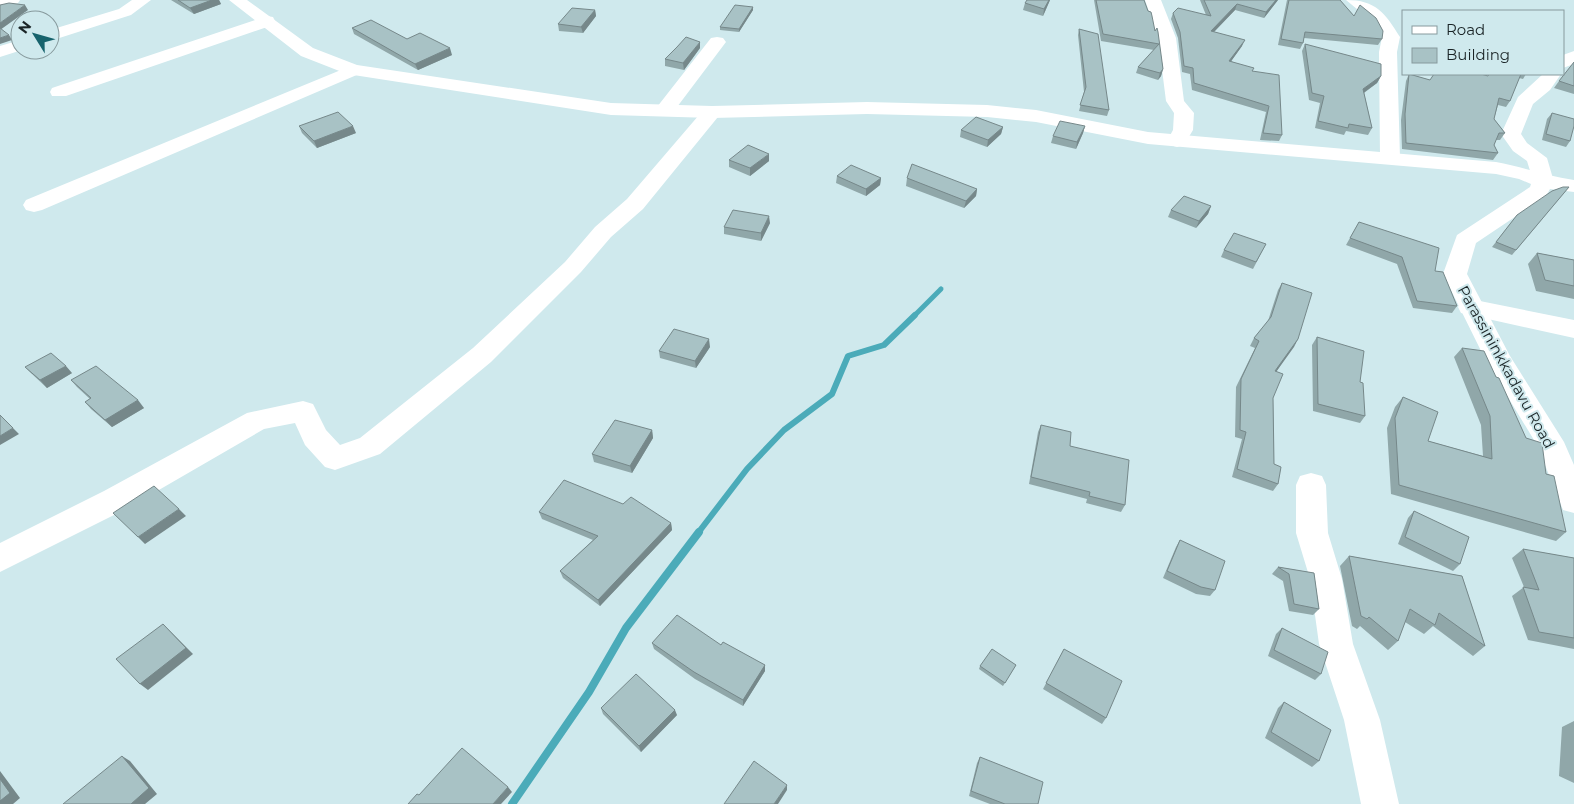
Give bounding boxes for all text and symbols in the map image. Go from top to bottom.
north arrow [10,10,60,60]
legend [1402,10,1564,75]
text: N [14,17,35,37]
text: Road [1446,20,1485,39]
text: Building [1446,45,1510,64]
street label: Parassininkkadavu Road [1454,282,1559,452]

